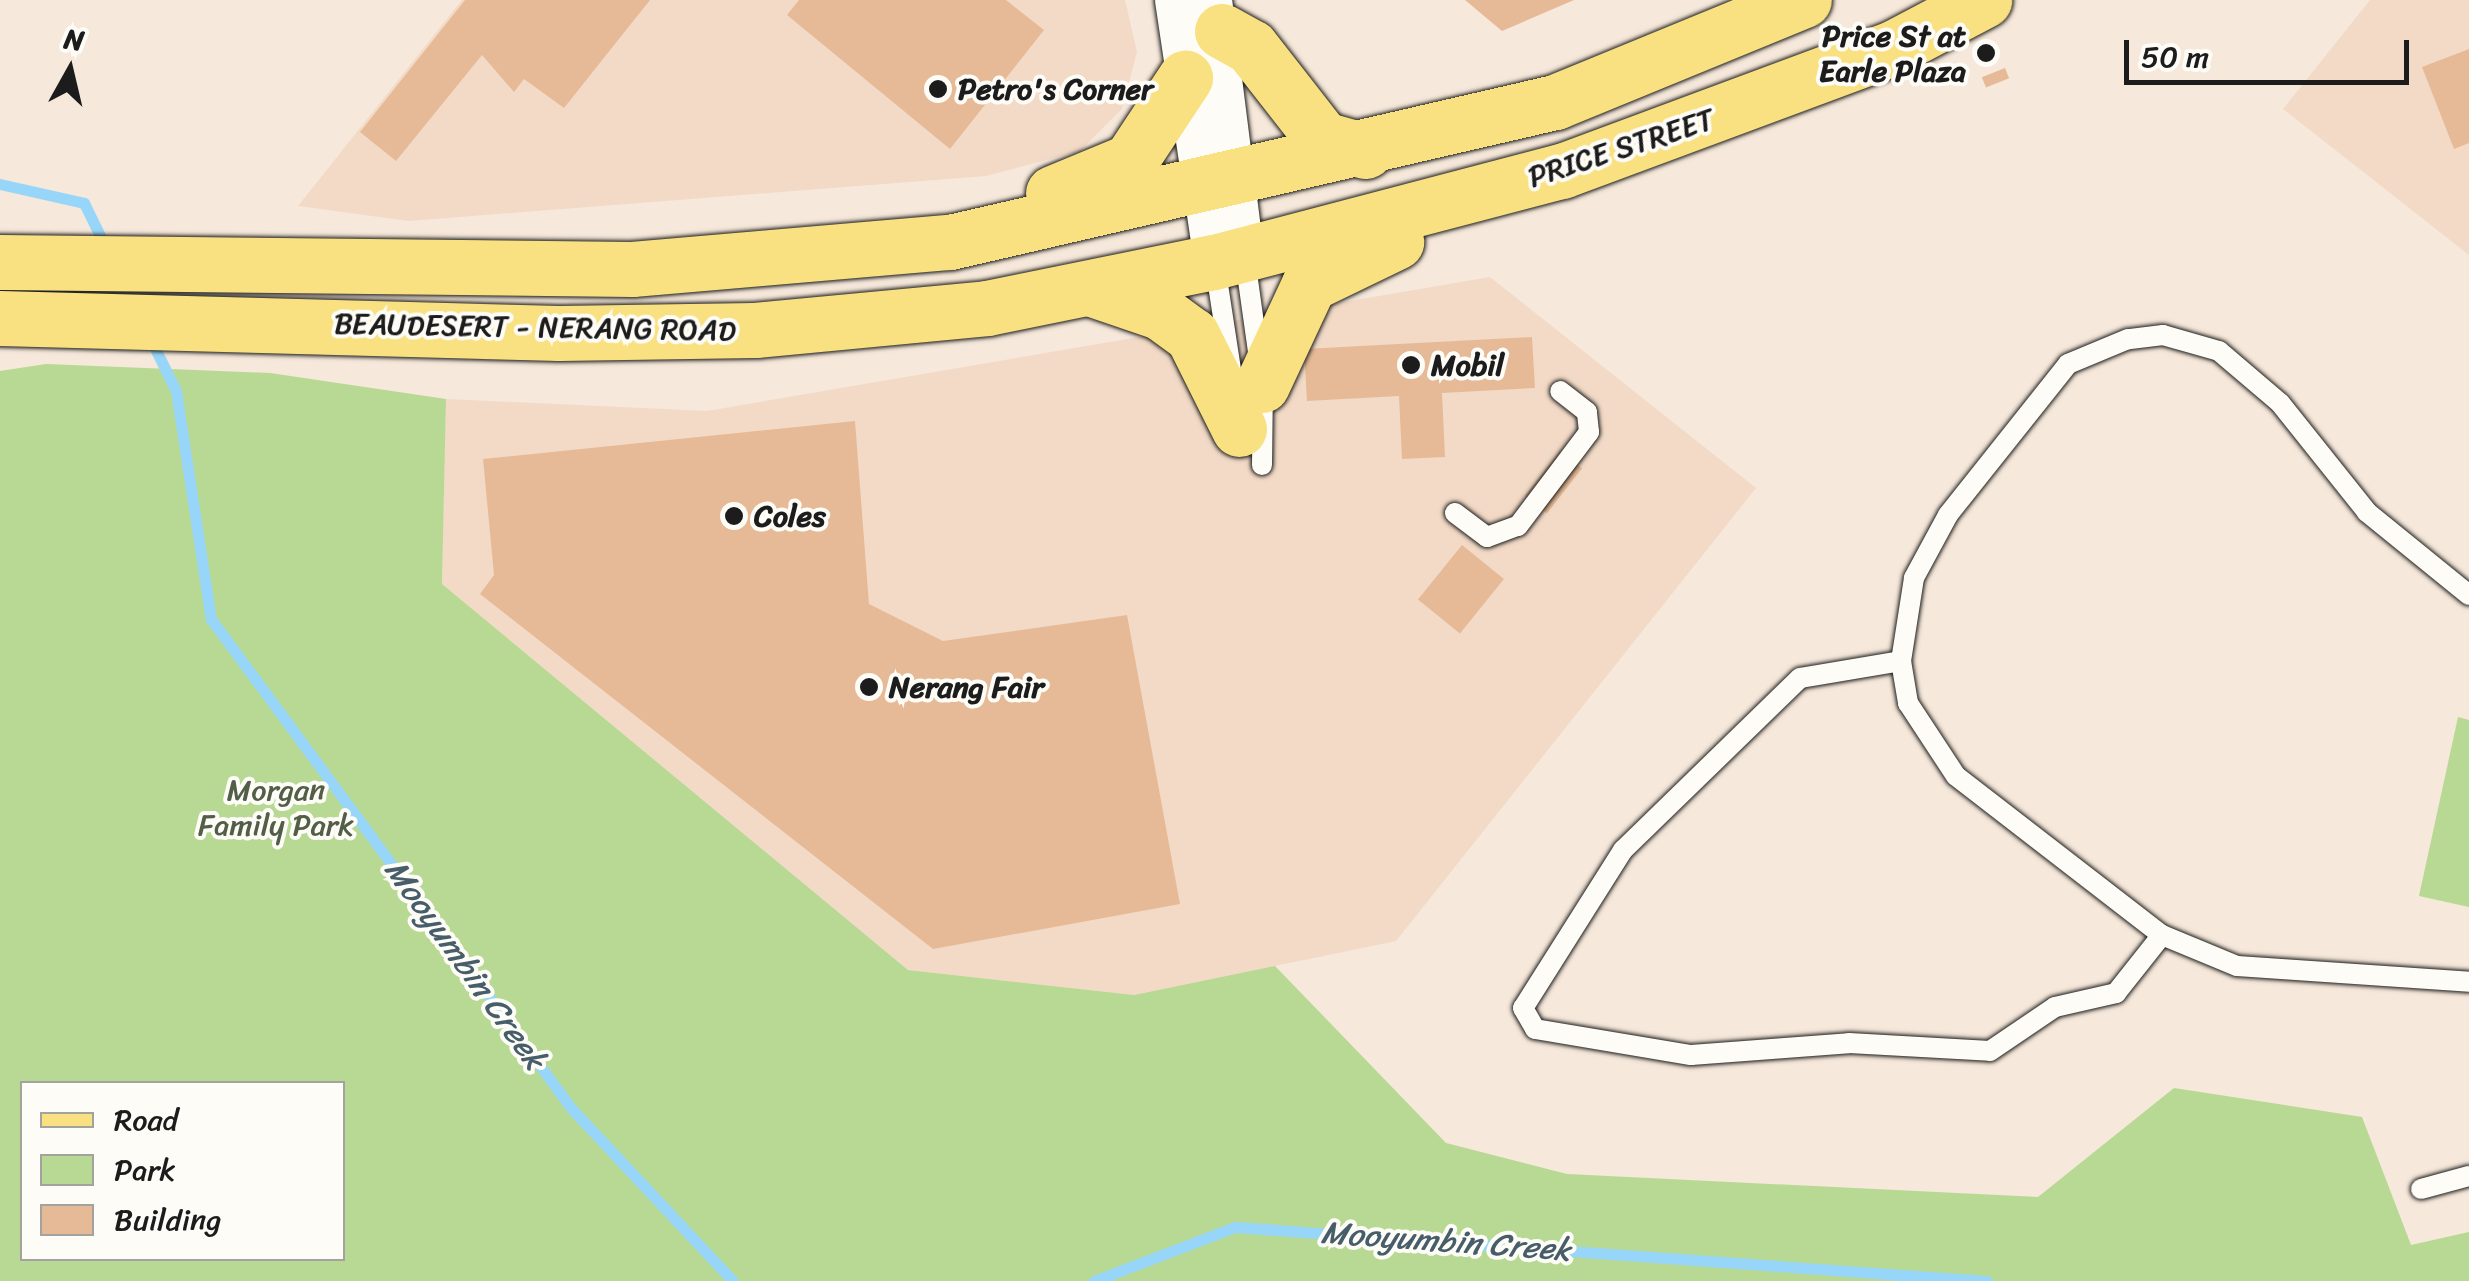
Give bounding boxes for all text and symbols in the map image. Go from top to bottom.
text: N [61,14,87,65]
place label: Price St at Earle Plaza [1819,18,1966,88]
north arrow [20,20,120,120]
scale bar [2129,20,2414,82]
text: 50 m [2141,30,2209,84]
marker: Price St at Earle Plaza [1975,42,1997,64]
place label: Petro's Corner [958,71,1154,107]
marker: Petro's Corner [927,78,949,100]
street label: PRICE STREET [1524,101,1718,195]
street label: BEAUDESERT - NERANG ROAD [334,306,736,348]
place label: Mobil [1431,347,1504,383]
marker: Mobil [1400,354,1422,376]
place label: Coles [754,498,826,534]
marker: Coles [723,505,745,527]
place label: Nerang Fair [889,669,1044,705]
marker: Nerang Fair [858,676,880,698]
park label: Morgan Family Park [198,772,354,842]
water label: Mooyumbin Creek [376,852,554,1078]
legend [20,1081,345,1261]
text: Road [114,1093,178,1147]
text: Park [114,1143,176,1197]
text: Building [114,1193,221,1247]
water label: Mooyumbin Creek [1319,1214,1573,1270]

